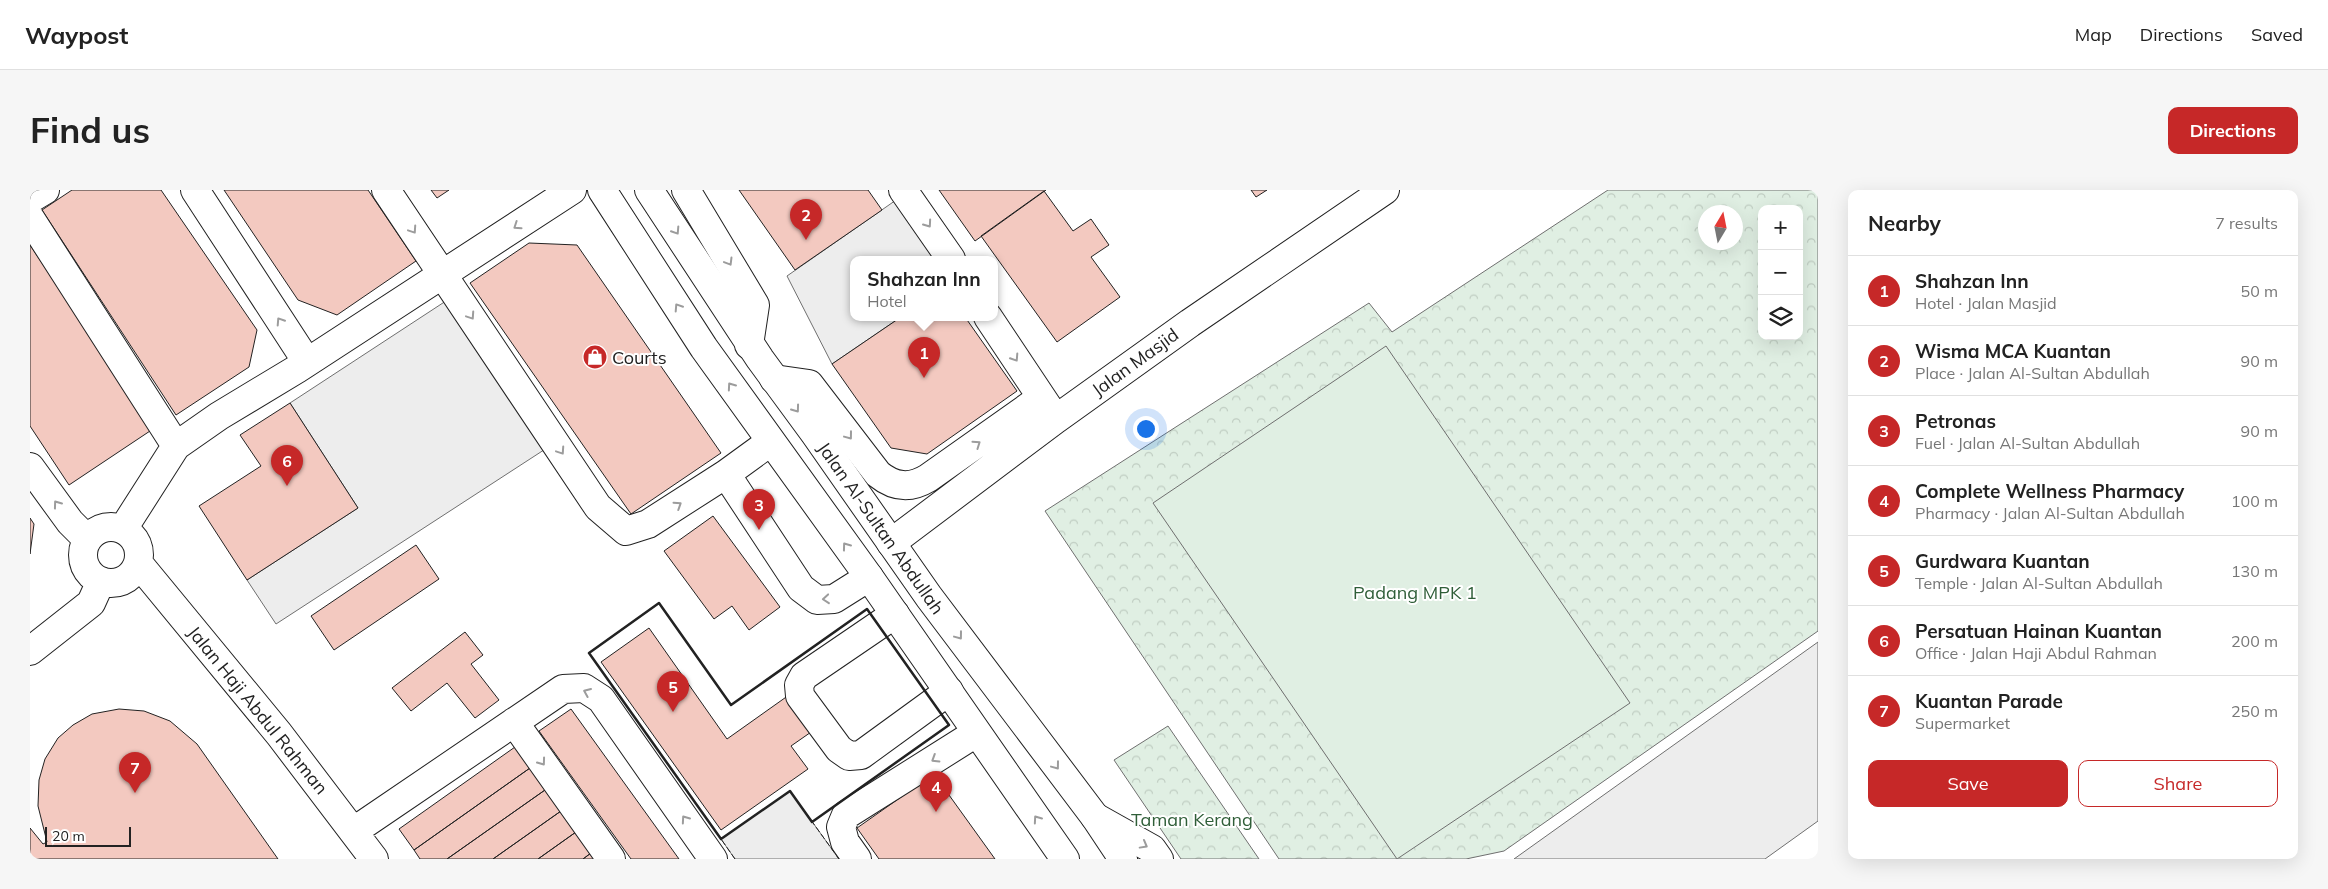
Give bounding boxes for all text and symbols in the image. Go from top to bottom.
text: Waypost [25,20,128,50]
text: Map [2075,23,2112,46]
text: Directions [2140,23,2223,46]
text: Saved [2251,23,2303,46]
button: Directions [2168,107,2298,154]
text: Find us [30,108,150,152]
pin: 2 [790,199,822,240]
north arrow [1698,205,1743,250]
map controls [1758,205,1803,340]
button: + [1758,205,1803,250]
text: Nearby [1868,210,1941,236]
text: 7 results [2215,213,2278,233]
one-way arrow [922,218,931,228]
one-way arrow [513,220,522,229]
one-way arrow [407,224,416,234]
one-way arrow [669,226,679,235]
button: − [1758,250,1803,295]
one-way arrow [723,256,733,265]
popup [850,256,998,321]
text: Shahzan Inn [867,267,981,291]
text: Shahzan Inn [1915,269,2029,293]
text: 1 [1879,281,1889,301]
text: 50 m [2241,281,2278,301]
text: Hotel [867,291,907,311]
text: Hotel · Jalan Masjid [1915,293,2057,313]
button: layers [1758,295,1803,340]
one-way arrow [675,303,684,313]
one-way arrow [465,310,474,319]
one-way arrow [277,318,287,327]
street label: Jalan Masjid [1087,323,1183,401]
pin: 1 [908,337,940,378]
text: Wisma MCA Kuantan [1915,339,2111,363]
shop icon: Courts [582,344,608,370]
place label: Courts [612,346,667,369]
text: 2 [1879,351,1889,371]
text: 90 m [2241,351,2278,371]
one-way arrow [1008,352,1018,361]
text: Place · Jalan Al-Sultan Abdullah [1915,363,2150,383]
one-way arrow [728,382,737,392]
one-way arrow [791,403,799,412]
text: Petronas [1915,409,1996,433]
your location [1133,416,1159,442]
text: 3 [1879,421,1889,441]
text: 90 m [2241,421,2278,441]
one-way arrow [843,430,852,440]
text: Fuel · Jalan Al-Sultan Abdullah [1915,433,2140,453]
street label: Jalan Al-Sultan Abdullah [813,437,949,619]
one-way arrow [971,441,981,450]
pin: 6 [271,445,303,486]
one-way arrow [555,445,564,455]
text: Complete Wellness Pharmacy [1915,479,2184,503]
pin: 3 [743,489,775,530]
text: 4 [1879,491,1889,511]
text: 100 m [2231,491,2278,511]
one-way arrow [54,500,63,510]
one-way arrow [672,502,682,511]
text: Pharmacy · Jalan Al-Sultan Abdullah [1915,503,2185,523]
one-way arrow [844,543,852,552]
text: Gurdwara Kuantan [1915,549,2090,573]
text: 5 [1879,561,1889,581]
text: 130 m [2231,561,2278,581]
text: Temple · Jalan Al-Sultan Abdullah [1915,573,2163,593]
park label: Padang MPK 1 [1353,581,1477,604]
one-way arrow [822,593,830,604]
text: Persatuan Hainan Kuantan [1915,619,2162,643]
street label: Jalan Haji Abdul Rahman [183,621,333,799]
one-way arrow [953,630,961,639]
text: 6 [1879,631,1889,651]
text: 200 m [2231,631,2278,651]
text: Office · Jalan Haji Abdul Rahman [1915,643,2157,663]
pin: 5 [657,671,689,712]
one-way arrow [583,688,592,698]
text: Kuantan Parade [1915,689,2063,713]
text: 7 [1879,701,1889,721]
text: 250 m [2231,701,2278,721]
text: Supermarket [1915,713,2010,733]
pin: 7 [119,752,151,793]
one-way arrow [931,752,940,762]
one-way arrow [536,756,545,766]
one-way arrow [1050,760,1059,770]
button: Save [1868,760,2068,807]
button: Share [2078,760,2278,807]
pin: 4 [920,771,952,812]
park label: Taman Kerang [1131,808,1253,831]
one-way arrow [682,815,691,825]
one-way arrow [1034,815,1043,825]
scale bar [45,824,131,847]
text: 20 m [52,827,85,845]
one-way arrow [1139,838,1148,848]

